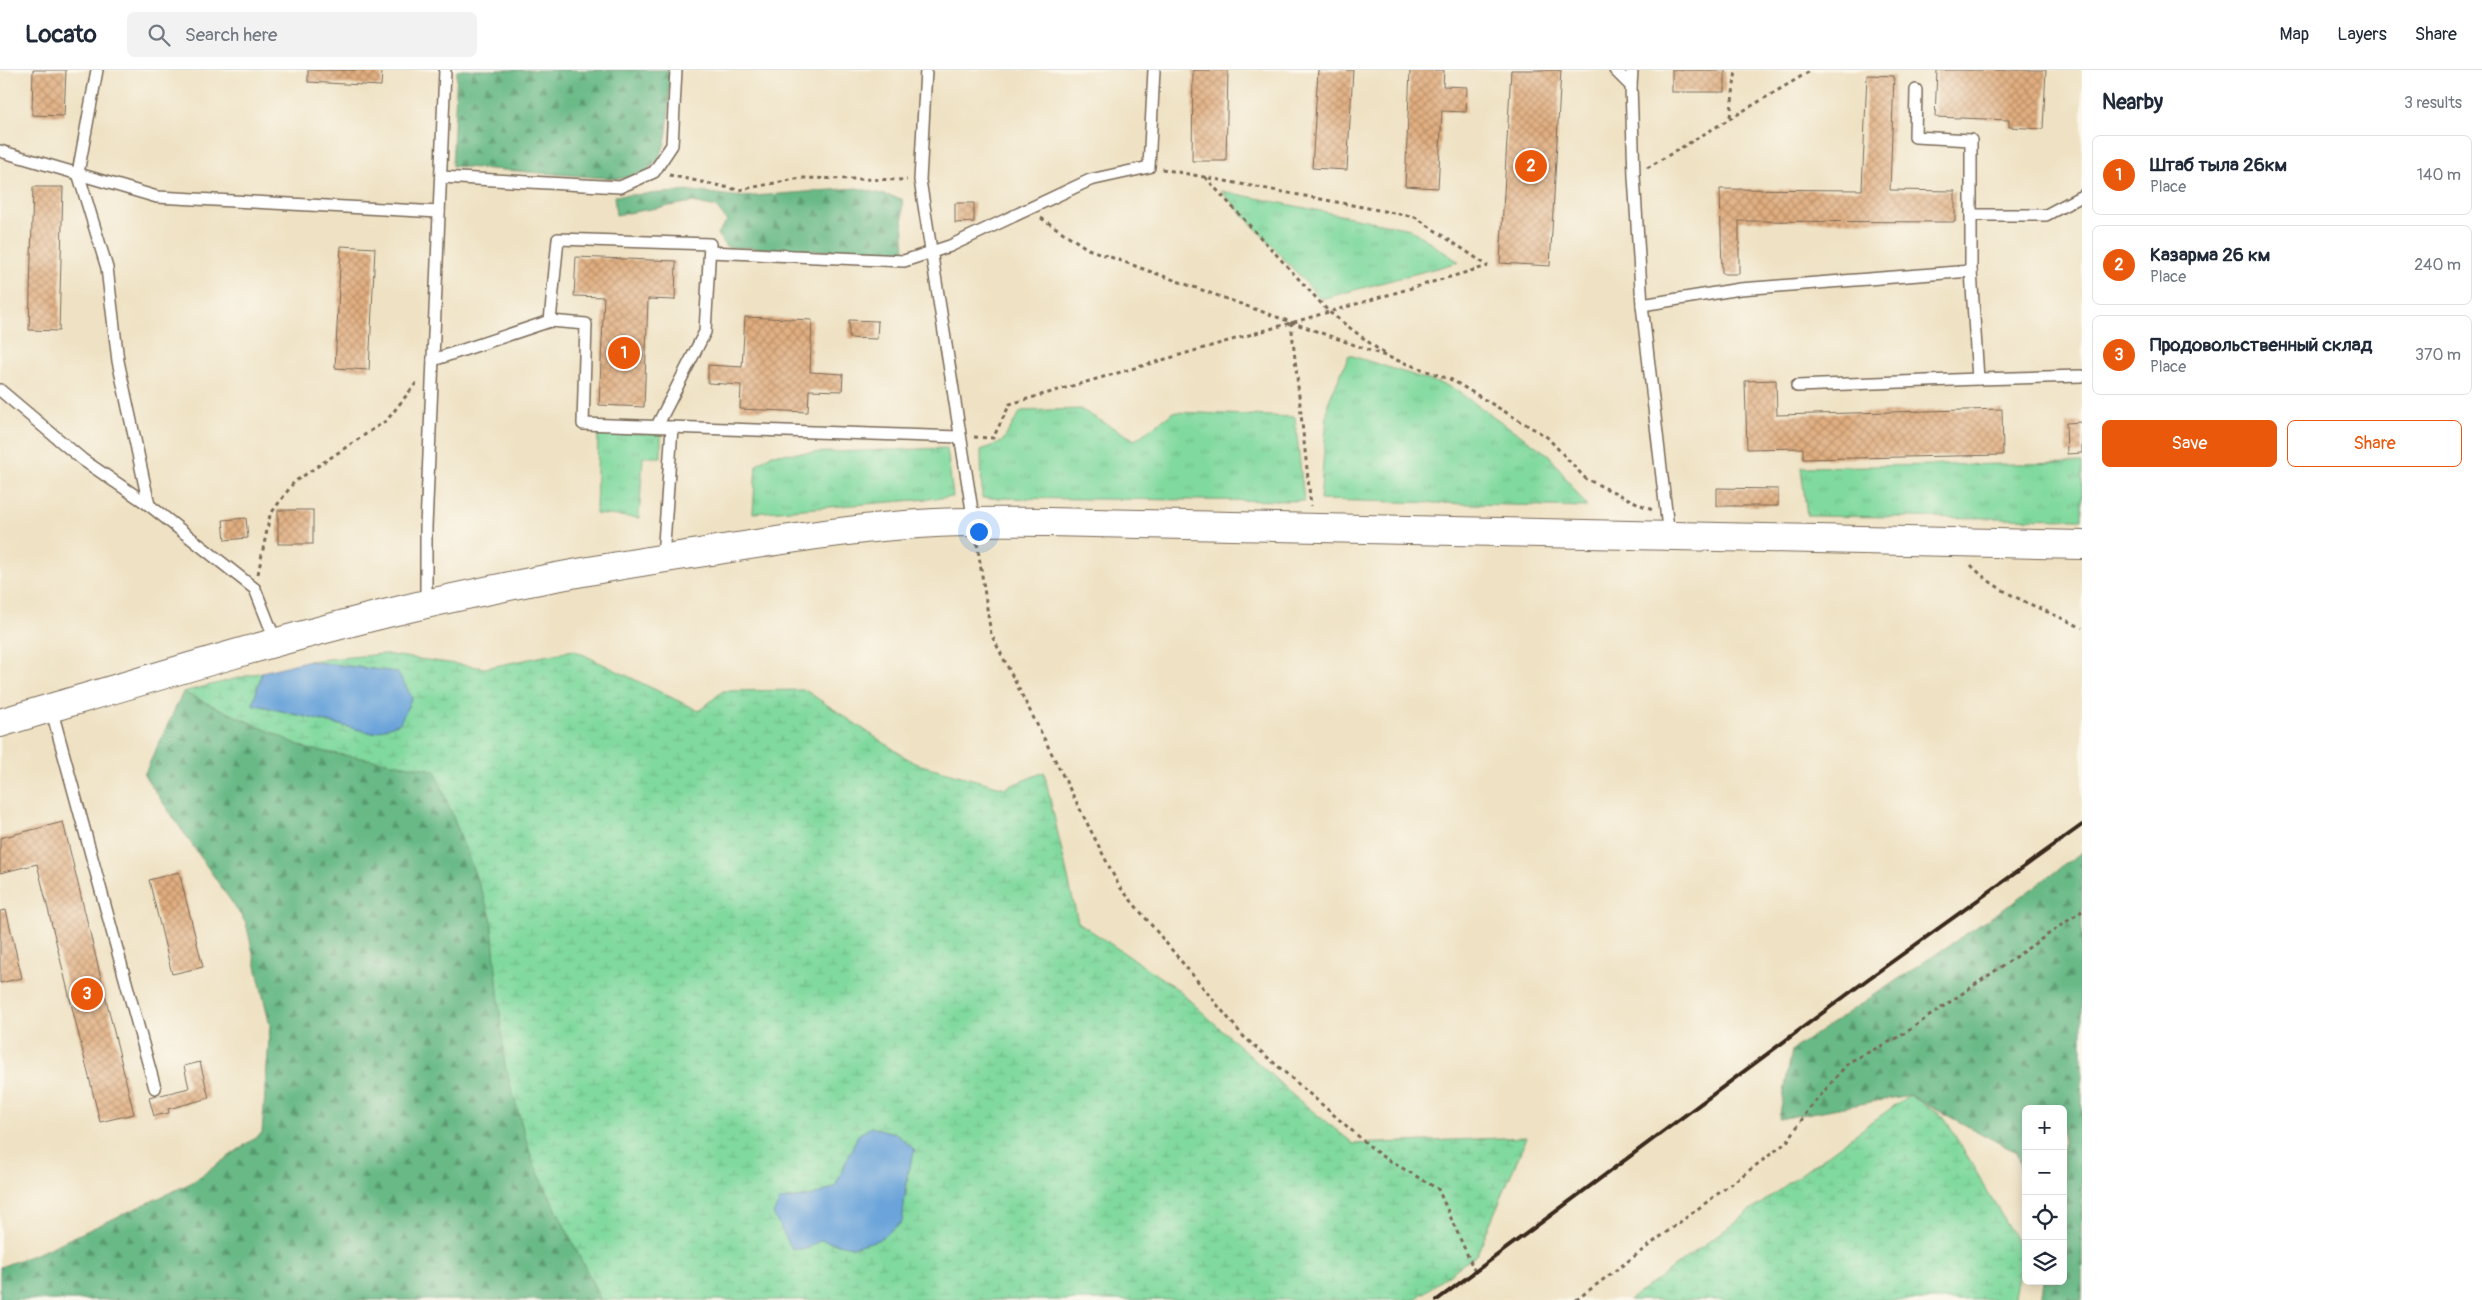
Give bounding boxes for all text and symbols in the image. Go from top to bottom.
search box [127,12,477,57]
text: Locato [25,20,97,49]
icon: search [145,21,173,49]
text: Search here [185,23,277,47]
text: Map [2280,23,2309,46]
text: Layers [2337,23,2387,46]
text: Share [2415,23,2457,46]
text: Nearby [2102,89,2163,116]
text: 3 results [2404,93,2462,113]
pin: 2 [1515,147,1547,185]
text: Штаб тыла 26км [2150,153,2287,177]
text: 1 [2116,165,2122,185]
text: 140 m [2417,165,2461,185]
text: Place [2150,177,2186,197]
text: Казарма 26 км [2150,243,2270,267]
text: 2 [2115,255,2123,275]
text: 240 m [2414,255,2461,275]
text: Place [2150,267,2186,287]
text: Продовольственный склад [2150,333,2372,357]
pin: 1 [608,334,640,372]
text: 3 [2115,345,2123,365]
text: 370 m [2415,345,2461,365]
text: Place [2150,357,2186,377]
button: Save [2102,420,2277,467]
button: Share [2287,420,2462,467]
your location [966,519,992,545]
pin: 3 [71,975,103,1013]
map controls [2022,1105,2067,1285]
button: + [2022,1105,2067,1150]
button: − [2022,1150,2067,1195]
button: locate [2022,1195,2067,1240]
button: layers [2022,1240,2067,1285]

